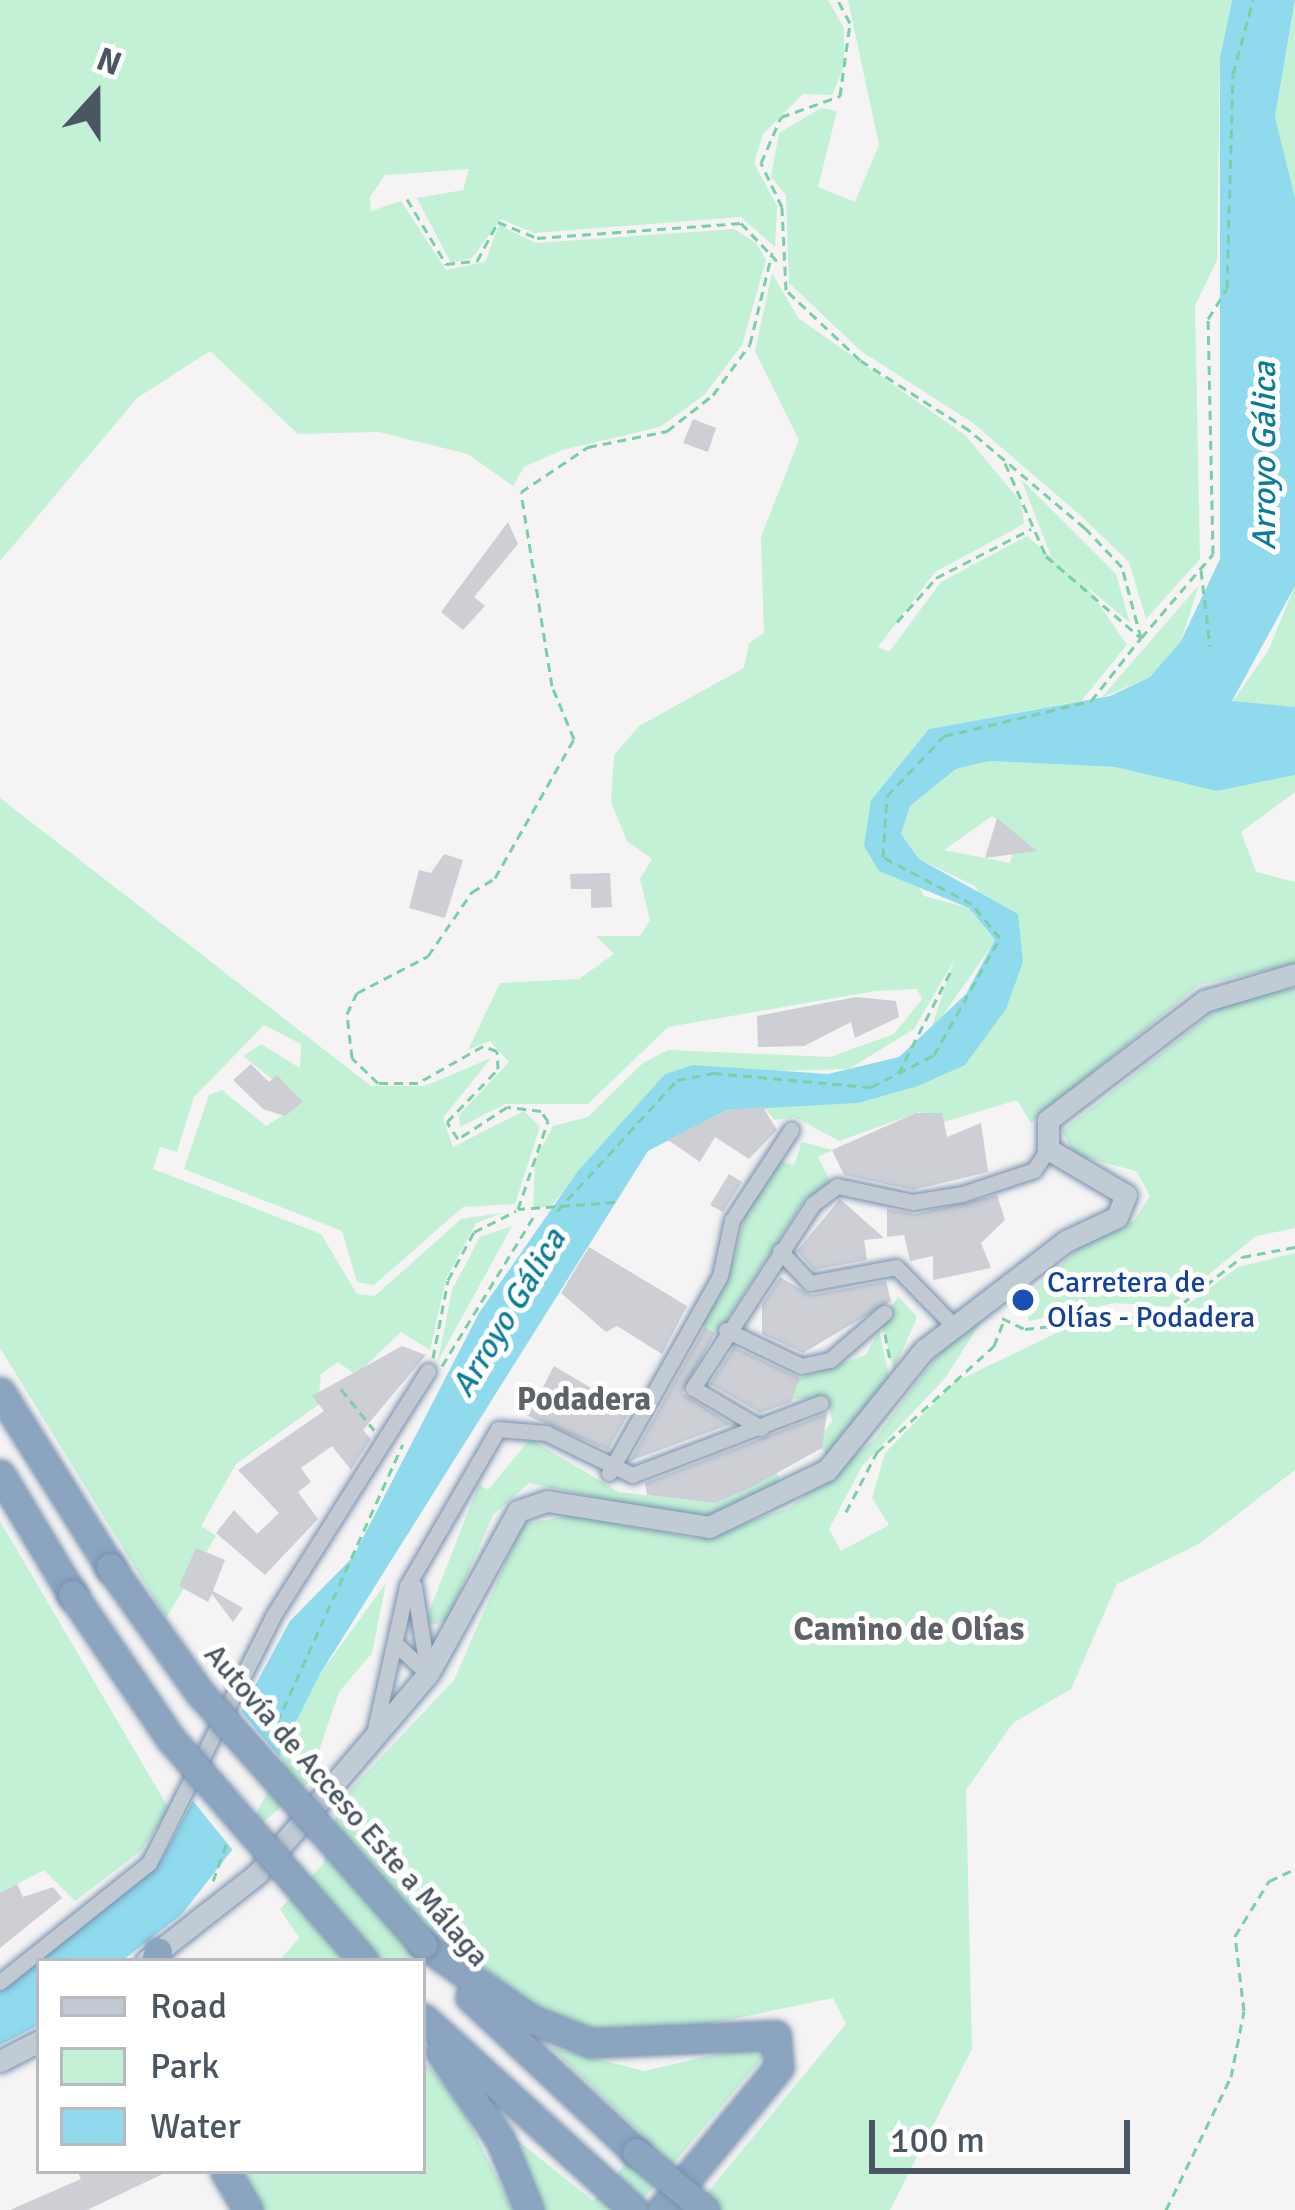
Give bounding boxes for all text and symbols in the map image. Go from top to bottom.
north arrow [36,36,156,156]
text: N [91,39,127,85]
water label: Arroyo Gálica [1245,362,1285,550]
water label: Arroyo Gálica [443,1222,575,1404]
place label: Carretera de Olías - Podadera [1047,1265,1255,1336]
marker: Carretera de Olías - Podadera [1010,1287,1036,1313]
district label: Podadera [517,1380,651,1420]
district label: Camino de Olías [794,1610,1024,1650]
street label: Autovía de Acceso Este a Málaga [196,1637,496,1975]
legend [36,1958,426,2174]
text: Road [150,1984,227,2029]
text: Park [150,2044,219,2089]
scale bar [875,2096,1136,2170]
text: Water [150,2104,241,2149]
text: 100 m [890,2118,985,2163]

